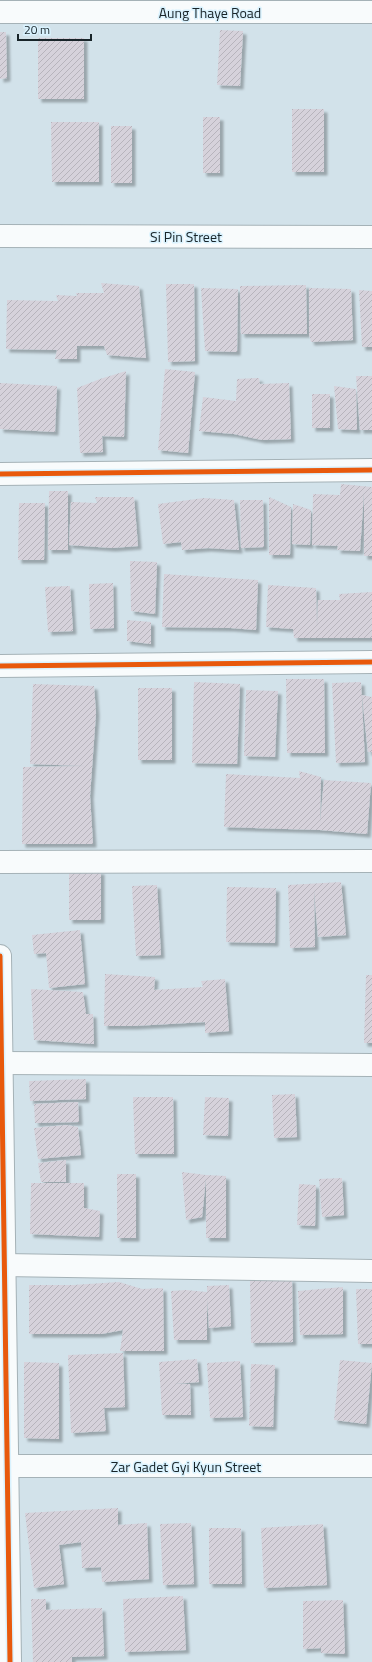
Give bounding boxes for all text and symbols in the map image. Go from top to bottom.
street label: Aung Thaye Road [159,2,261,23]
scale bar [18,16,91,42]
text: 20 m [24,20,50,39]
street label: Si Pin Street [150,226,222,247]
street label: Zar Gadet Gyi Kyun Street [111,1456,261,1477]

